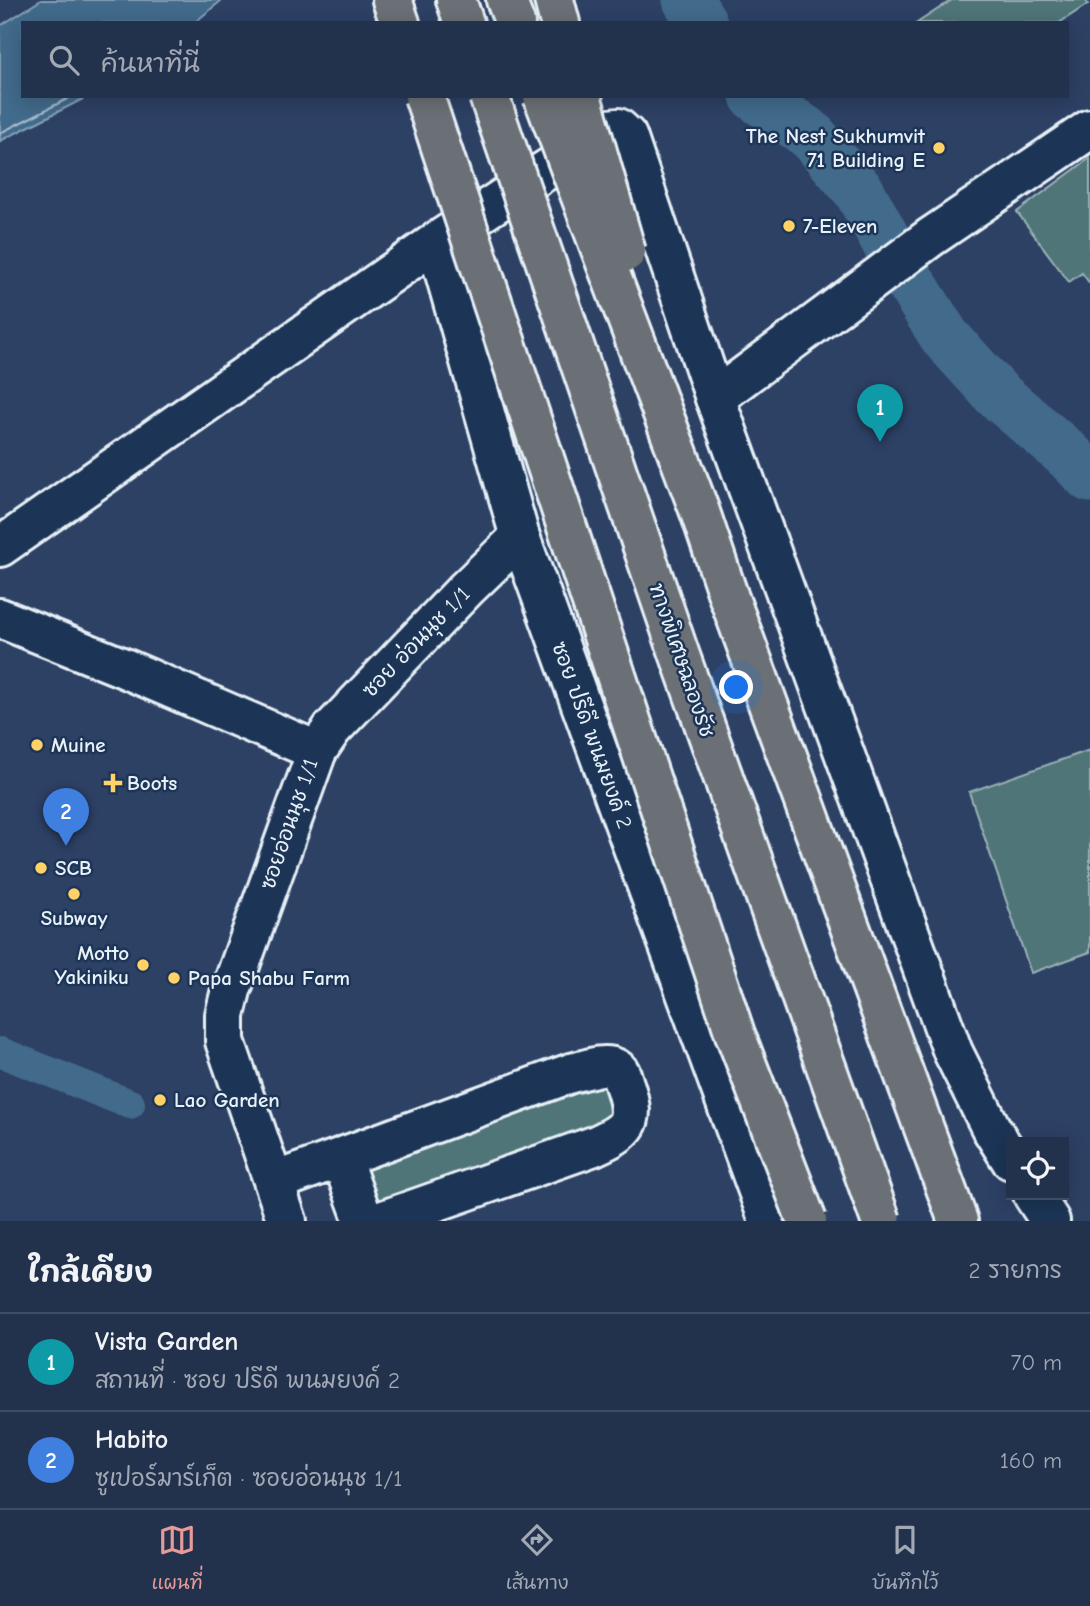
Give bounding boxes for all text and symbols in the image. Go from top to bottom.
search box [21,21,1069,98]
icon: search [45,41,83,79]
text: ค้นหาที่นี่ [101,49,200,79]
place label: The Nest Sukhumvit 71 Building E [746,124,926,172]
marker: The Nest Sukhumvit 71 Building E [931,140,947,156]
place label: 7-Eleven [803,214,877,238]
marker: 7-Eleven [781,218,797,234]
pin: 1 [857,384,903,442]
street label: ทางพิเศษฉลองรัช [644,580,720,740]
street label: ซอย อ่อนนุช 1/1 [357,581,478,705]
street label: ซอย ปรีดี พนมยงค์ 2 [547,638,638,832]
your location [719,670,753,704]
place label: Muine [51,733,106,757]
marker: Muine [29,737,45,753]
street label: ซอยอ่อนนุช 1/1 [254,755,326,894]
place label: Boots [127,771,177,795]
marker: Boots [105,775,121,791]
pin: 2 [43,788,89,846]
place label: SCB [55,856,92,880]
marker: SCB [33,860,49,876]
marker: Subway [66,886,82,902]
place label: Subway [41,906,108,930]
place label: Motto Yakiniku [54,941,129,989]
marker: Motto Yakiniku [135,957,151,973]
place label: Papa Shabu Farm [188,966,350,990]
marker: Papa Shabu Farm [166,970,182,986]
place label: Lao Garden [174,1088,280,1112]
marker: Lao Garden [152,1092,168,1108]
map controls [1006,1137,1069,1200]
button: locate [1006,1137,1069,1200]
text: ใกล้เคียง [28,1255,153,1290]
text: 2 รายการ [969,1257,1062,1284]
text: Vista Garden [95,1327,238,1357]
text: 1 [46,1349,56,1376]
text: 70 m [1010,1349,1062,1376]
text: สถานที่ · ซอย ปรีดี พนมยงค์ 2 [95,1367,400,1394]
text: Habito [95,1425,168,1455]
text: 2 [45,1447,57,1474]
text: 160 m [1000,1447,1062,1474]
text: ซูเปอร์มาร์เก็ต · ซอยอ่อนนุช 1/1 [95,1465,402,1492]
tab: แผนที่ [152,1521,203,1596]
tab: เส้นทาง [506,1521,569,1596]
tab: บันทึกไว้ [872,1521,938,1596]

